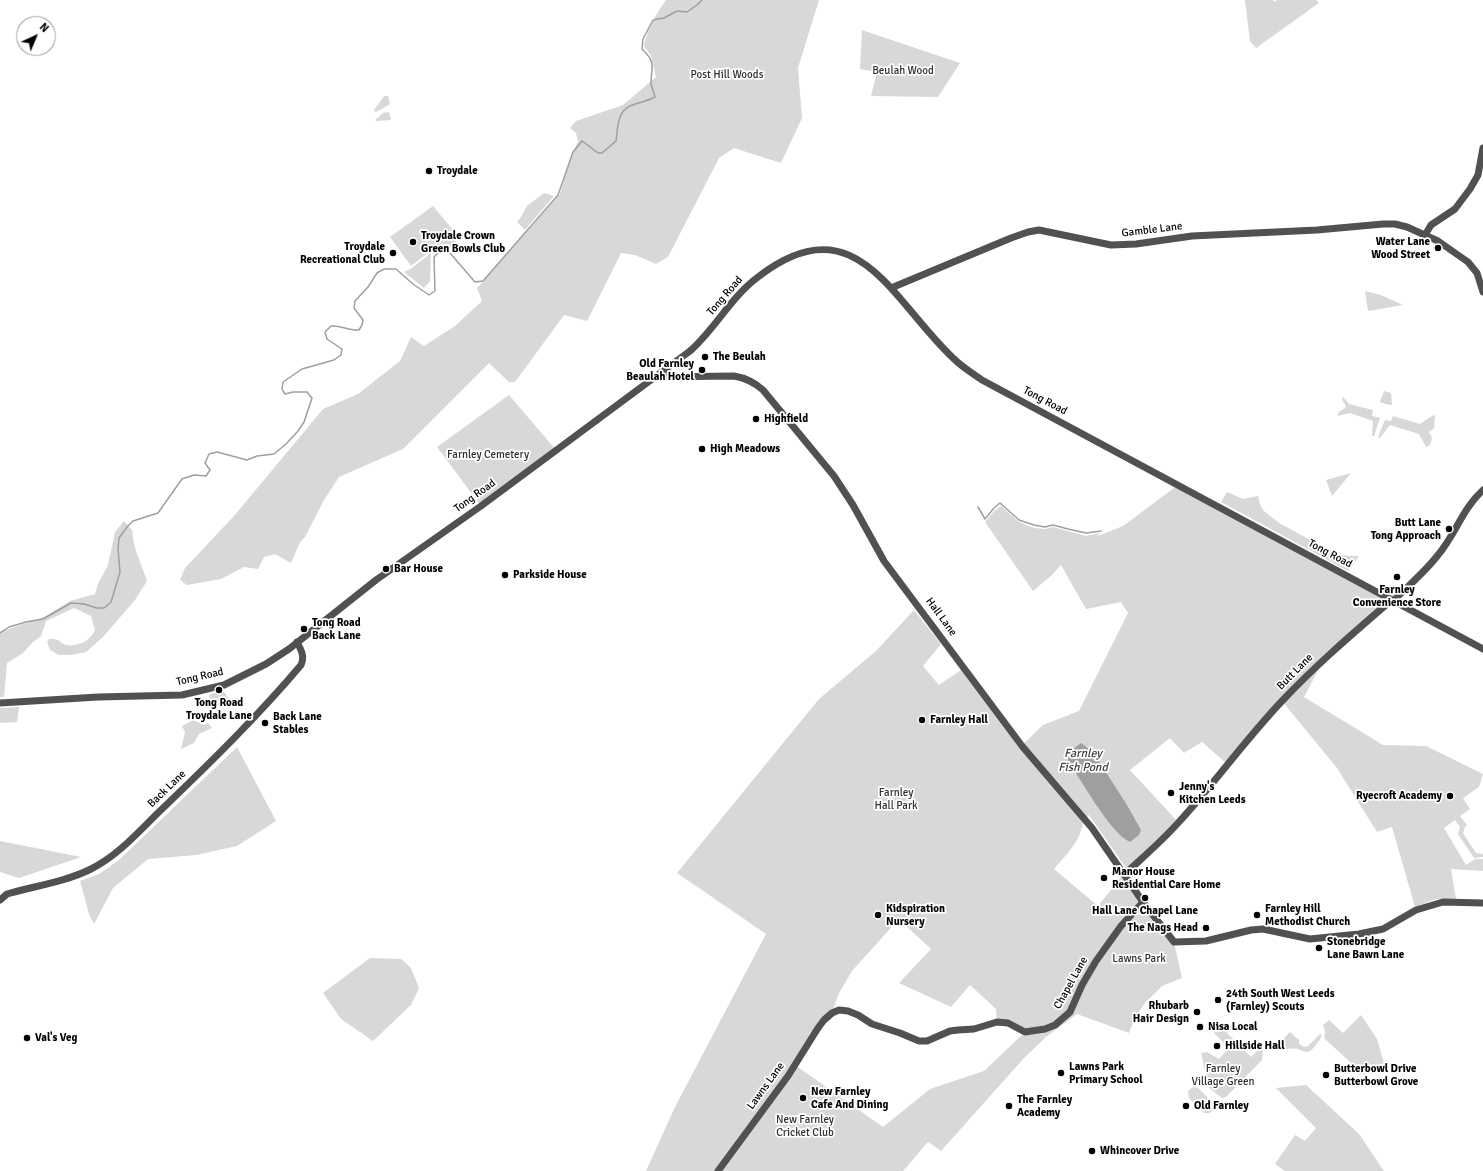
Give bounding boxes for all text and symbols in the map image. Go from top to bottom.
north arrow [16,16,56,56]
text: N [37,20,51,35]
park label: Beulah Wood [872,64,934,78]
park label: Post Hill Woods [691,68,763,82]
place label: Troydale [437,164,478,178]
marker: Troydale [424,166,434,176]
street label: Gamble Lane [1121,220,1183,240]
place label: Troydale Crown Green Bowls Club [421,229,505,255]
place label: Water Lane Wood Street [1371,235,1430,261]
marker: Troydale Crown Green Bowls Club [408,237,418,247]
place label: Troydale Recreational Club [300,240,385,266]
marker: Water Lane Wood Street [1433,243,1443,253]
marker: Troydale Recreational Club [388,248,398,258]
street label: Tong Road [704,274,746,318]
place label: The Beulah [713,350,766,364]
marker: The Beulah [700,352,710,362]
place label: Old Farnley Beaulah Hotel [626,357,694,383]
marker: Old Farnley Beaulah Hotel [697,365,707,375]
street label: Tong Road [1021,384,1069,418]
place label: Highfield [764,412,808,426]
marker: Highfield [751,414,761,424]
place label: High Meadows [710,442,780,456]
marker: High Meadows [697,444,707,454]
park label: Farnley Cemetery [447,448,529,462]
street label: Tong Road [452,477,498,515]
place label: Butt Lane Tong Approach [1371,516,1441,542]
marker: Butt Lane Tong Approach [1444,524,1454,534]
street label: Tong Road [1306,537,1354,571]
place label: Bar House [394,562,443,576]
marker: Bar House [381,564,391,574]
place label: Parkside House [513,568,587,582]
marker: Parkside House [500,570,510,580]
marker: Farnley Convenience Store [1392,572,1402,582]
place label: Farnley Convenience Store [1353,583,1441,609]
street label: Hall Lane [923,595,959,639]
place label: Tong Road Back Lane [312,616,361,642]
marker: Tong Road Back Lane [299,624,309,634]
street label: Butt Lane [1274,651,1316,693]
street label: Tong Road [175,665,225,689]
marker: Tong Road Troydale Lane [214,685,224,695]
place label: Tong Road Troydale Lane [186,696,252,722]
place label: Back Lane Stables [273,710,322,736]
place label: Farnley Hall [930,713,988,727]
marker: Farnley Hall [917,715,927,725]
marker: Back Lane Stables [260,718,270,728]
water label: Farnley Fish Pond [1058,747,1108,775]
street label: Back Lane [145,768,189,810]
place label: Jenny's Kitchen Leeds [1179,780,1246,806]
park label: Farnley Hall Park [875,786,917,812]
marker: Jenny's Kitchen Leeds [1166,788,1176,798]
place label: Ryecroft Academy [1356,789,1442,803]
marker: Ryecroft Academy [1445,791,1455,801]
place label: Manor House Residential Care Home [1112,865,1221,891]
marker: Manor House Residential Care Home [1099,873,1109,883]
marker: Hall Lane Chapel Lane [1140,893,1150,903]
place label: Kidspiration Nursery [886,902,945,928]
place label: Farnley Hill Methodist Church [1265,902,1350,928]
place label: Hall Lane Chapel Lane [1092,904,1198,918]
marker: Kidspiration Nursery [873,910,883,920]
marker: Farnley Hill Methodist Church [1252,910,1262,920]
place label: The Nags Head [1128,921,1198,935]
marker: The Nags Head [1201,923,1211,933]
place label: Stonebridge Lane Bawn Lane [1327,935,1404,961]
marker: Stonebridge Lane Bawn Lane [1314,943,1324,953]
park label: Lawns Park [1112,952,1166,966]
street label: Chapel Lane [1051,954,1091,1012]
place label: 24th South West Leeds (Farnley) Scouts [1226,987,1335,1013]
marker: 24th South West Leeds (Farnley) Scouts [1213,995,1223,1005]
place label: Rhubarb Hair Design [1133,999,1189,1025]
marker: Rhubarb Hair Design [1192,1007,1202,1017]
place label: Nisa Local [1208,1020,1258,1034]
marker: Nisa Local [1195,1022,1205,1032]
place label: Val's Veg [35,1031,77,1045]
marker: Val's Veg [22,1033,32,1043]
place label: Hillside Hall [1225,1039,1285,1053]
marker: Hillside Hall [1212,1041,1222,1051]
street label: Lawns Lane [745,1060,787,1112]
place label: Lawns Park Primary School [1069,1060,1143,1086]
park label: Farnley Village Green [1192,1062,1254,1088]
place label: Butterbowl Drive Butterbowl Grove [1334,1062,1418,1088]
marker: Lawns Park Primary School [1056,1068,1066,1078]
marker: Butterbowl Drive Butterbowl Grove [1321,1070,1331,1080]
place label: New Farnley Cafe And Dining [811,1085,888,1111]
marker: New Farnley Cafe And Dining [798,1093,808,1103]
place label: The Farnley Academy [1017,1093,1072,1119]
place label: Old Farnley [1194,1099,1249,1113]
marker: The Farnley Academy [1004,1101,1014,1111]
marker: Old Farnley [1181,1101,1191,1111]
park label: New Farnley Cricket Club [776,1113,834,1139]
place label: Whincover Drive [1100,1144,1179,1158]
marker: Whincover Drive [1087,1146,1097,1156]

